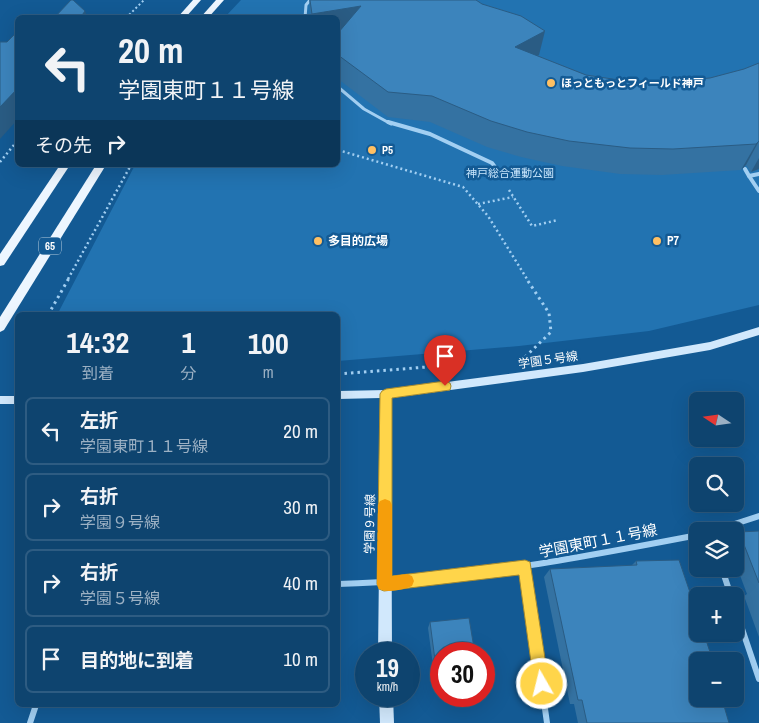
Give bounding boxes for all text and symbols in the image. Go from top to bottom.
text: 20 m [118,27,183,74]
icon: left [35,35,100,100]
text: 学園東町１１号線 [118,75,294,105]
place label: ほっともっとフィールド神戸 [561,76,704,90]
marker: ほっともっとフィールド神戸 [545,77,557,89]
icon: right [102,130,130,158]
text: その先 [35,132,92,158]
place label: P5 [382,143,393,157]
marker: P5 [366,144,378,156]
park label: 神戸総合運動公園 [466,166,554,180]
place label: 多目的広場 [328,233,388,249]
place label: P7 [667,233,680,249]
marker: 多目的広場 [312,235,324,247]
marker: P7 [651,235,663,247]
road number: 65 [39,238,61,255]
text: 14:32 [66,322,129,362]
text: 1 [182,322,195,362]
text: 100 [248,323,289,363]
pin [424,335,466,386]
icon: arrive [431,342,459,370]
street label: 学園５号線 [517,348,579,372]
text: m [263,361,274,383]
text: 到着 [82,362,114,384]
text: 分 [180,362,196,384]
north arrow [689,392,744,448]
map controls [689,392,744,707]
text: 左折 [80,407,118,433]
icon: left [37,417,65,445]
text: 20 m [283,418,318,444]
text: 学園東町１１号線 [80,435,208,457]
button: search [689,457,744,512]
text: 右折 [80,483,118,509]
icon: right [37,493,65,521]
text: 30 m [283,494,318,520]
street label: 学園９号線 [361,494,379,554]
text: 学園９号線 [80,511,160,533]
street label: 学園東町１１号線 [537,519,659,562]
button: layers [689,522,744,577]
text: 右折 [80,559,118,585]
icon: right [37,569,65,597]
text: 40 m [283,570,318,596]
text: 学園５号線 [80,587,160,609]
button: + [689,587,744,642]
speed limit sign: 30 [430,642,495,707]
icon: arrive [37,645,65,673]
text: 10 m [283,646,318,672]
text: 目的地に到着 [80,647,194,673]
text: 19 [376,651,399,685]
button: − [689,652,744,707]
position arrow [515,657,567,709]
text: km/h [377,679,398,695]

